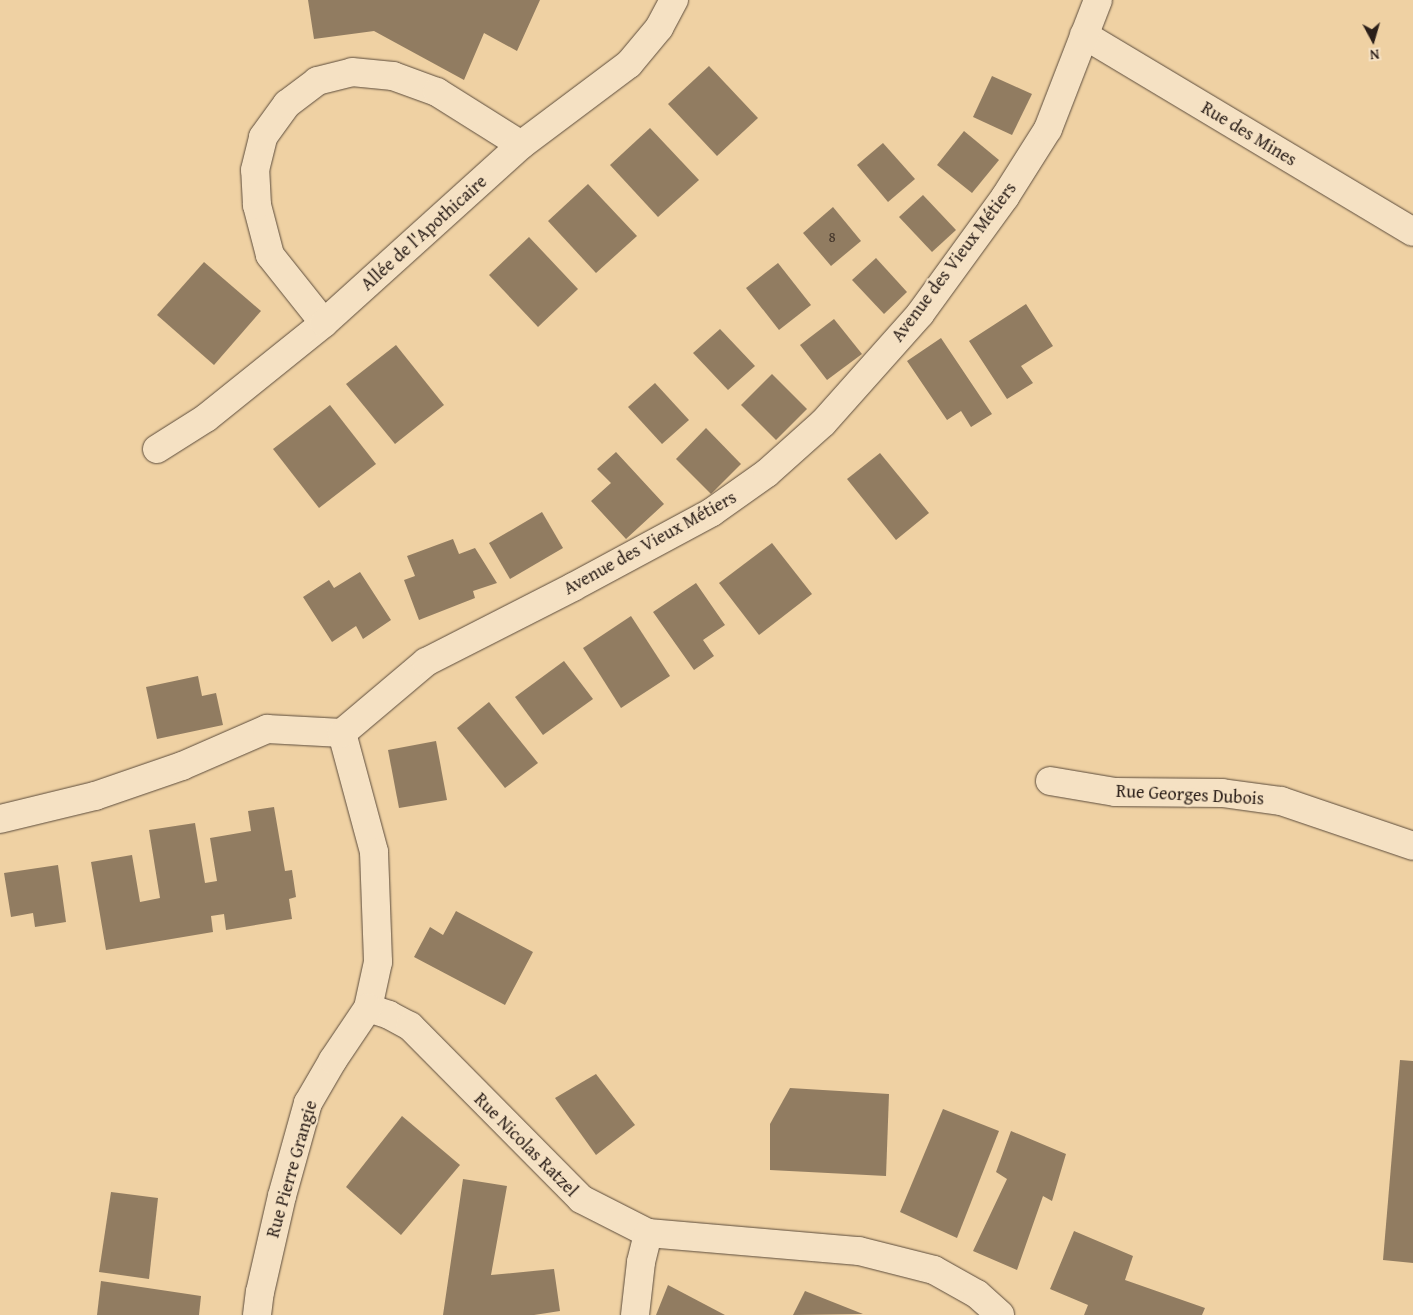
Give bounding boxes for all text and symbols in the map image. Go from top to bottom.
north arrow [1348,15,1398,65]
text: N [1369,44,1380,65]
street label: Rue des Mines [1198,97,1300,171]
street label: Allée de l'Apothicaire [357,171,491,295]
street label: Avenue des Vieux Métiers [887,178,1021,346]
house number: 8 [828,228,836,246]
street label: Avenue des Vieux Métiers [560,486,740,600]
street label: Rue Georges Dubois [1116,780,1264,810]
street label: Rue Nicolas Ratzel [470,1089,582,1201]
street label: Rue Pierre Grangie [262,1098,322,1240]

